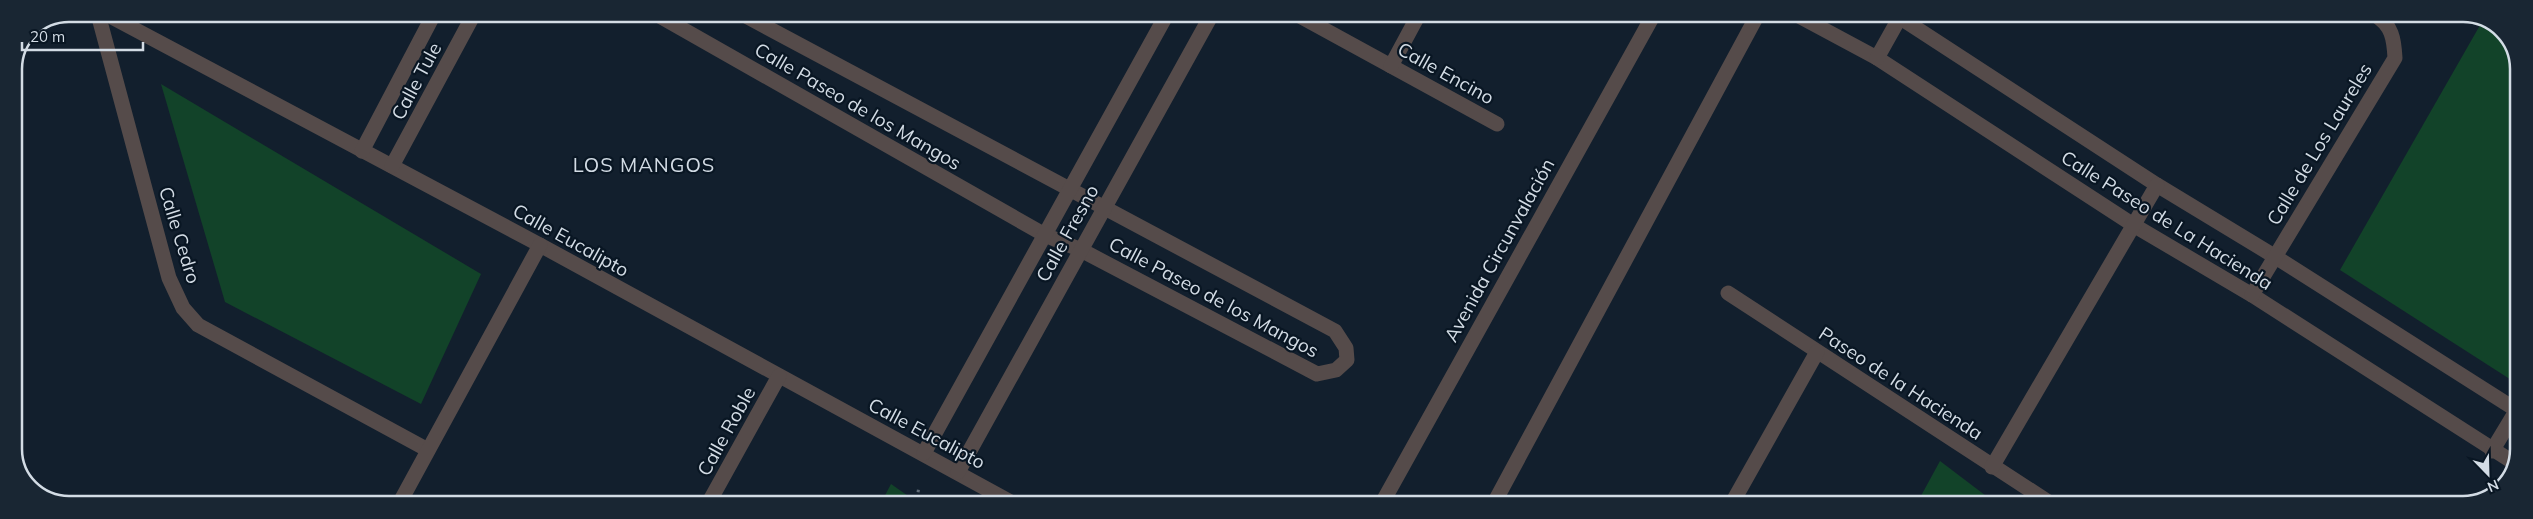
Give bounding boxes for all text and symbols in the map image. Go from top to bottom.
scale bar [22,20,144,52]
text: 20 m [30,27,65,46]
street label: Calle Paseo de los Mangos [751,37,965,175]
street label: Calle Encino [1394,37,1498,109]
street label: Calle Tule [386,38,446,124]
street label: Calle de Los Laureles [2261,59,2377,229]
street label: Calle Paseo de La Hacienda [2057,145,2277,295]
district label: LOS MANGOS [573,152,715,177]
street label: Avenida Circunvalación [1439,154,1559,346]
street label: Calle Fresno [1030,180,1104,286]
street label: Calle Cedro [154,184,206,286]
street label: Calle Eucalipto [509,198,633,282]
street label: Calle Paseo de los Mangos [1105,231,1323,363]
street label: Paseo de la Hacienda [1815,321,1987,445]
street label: Calle Roble [692,382,760,480]
street label: Calle Eucalipto [864,392,990,474]
north arrow [2463,449,2513,499]
text: N [2485,476,2501,496]

